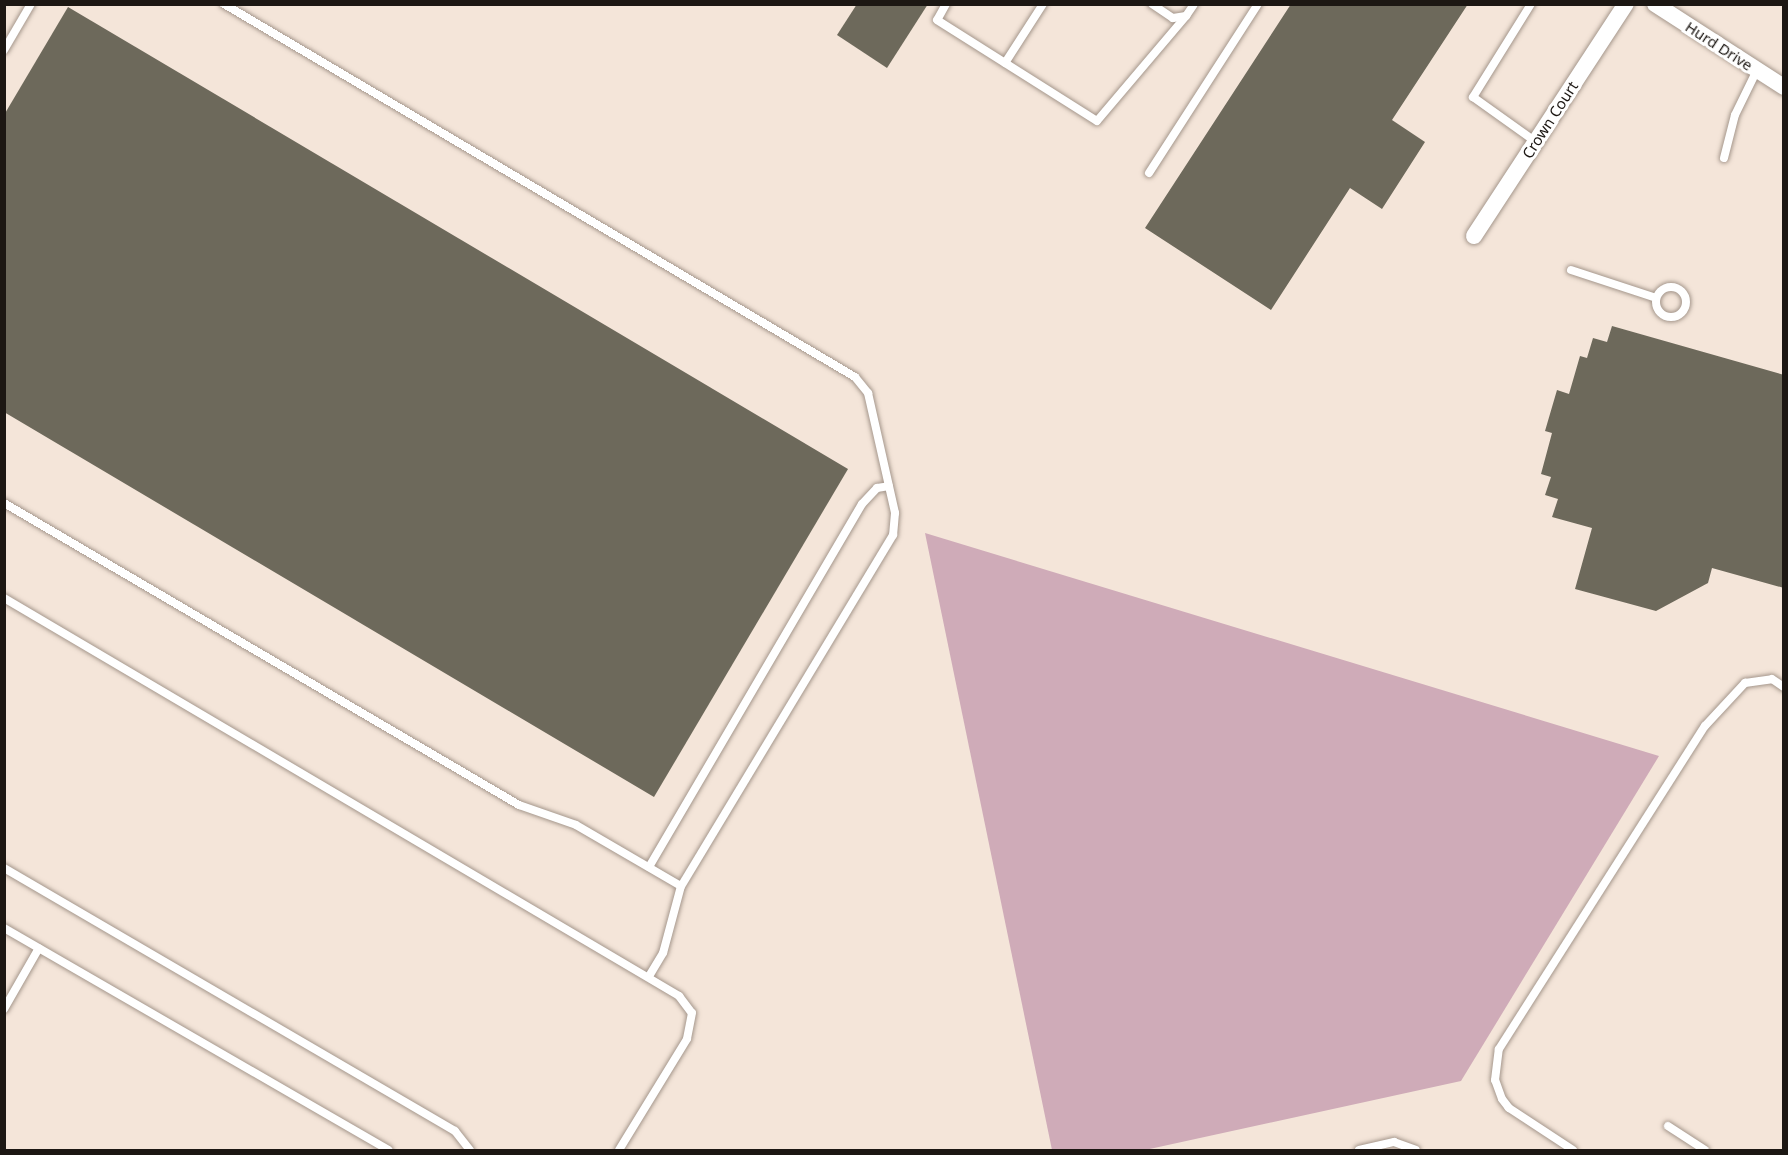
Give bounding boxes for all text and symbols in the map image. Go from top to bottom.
street label: Hurd Drive [1682,18,1756,74]
street label: Crown Court [1518,78,1582,162]

